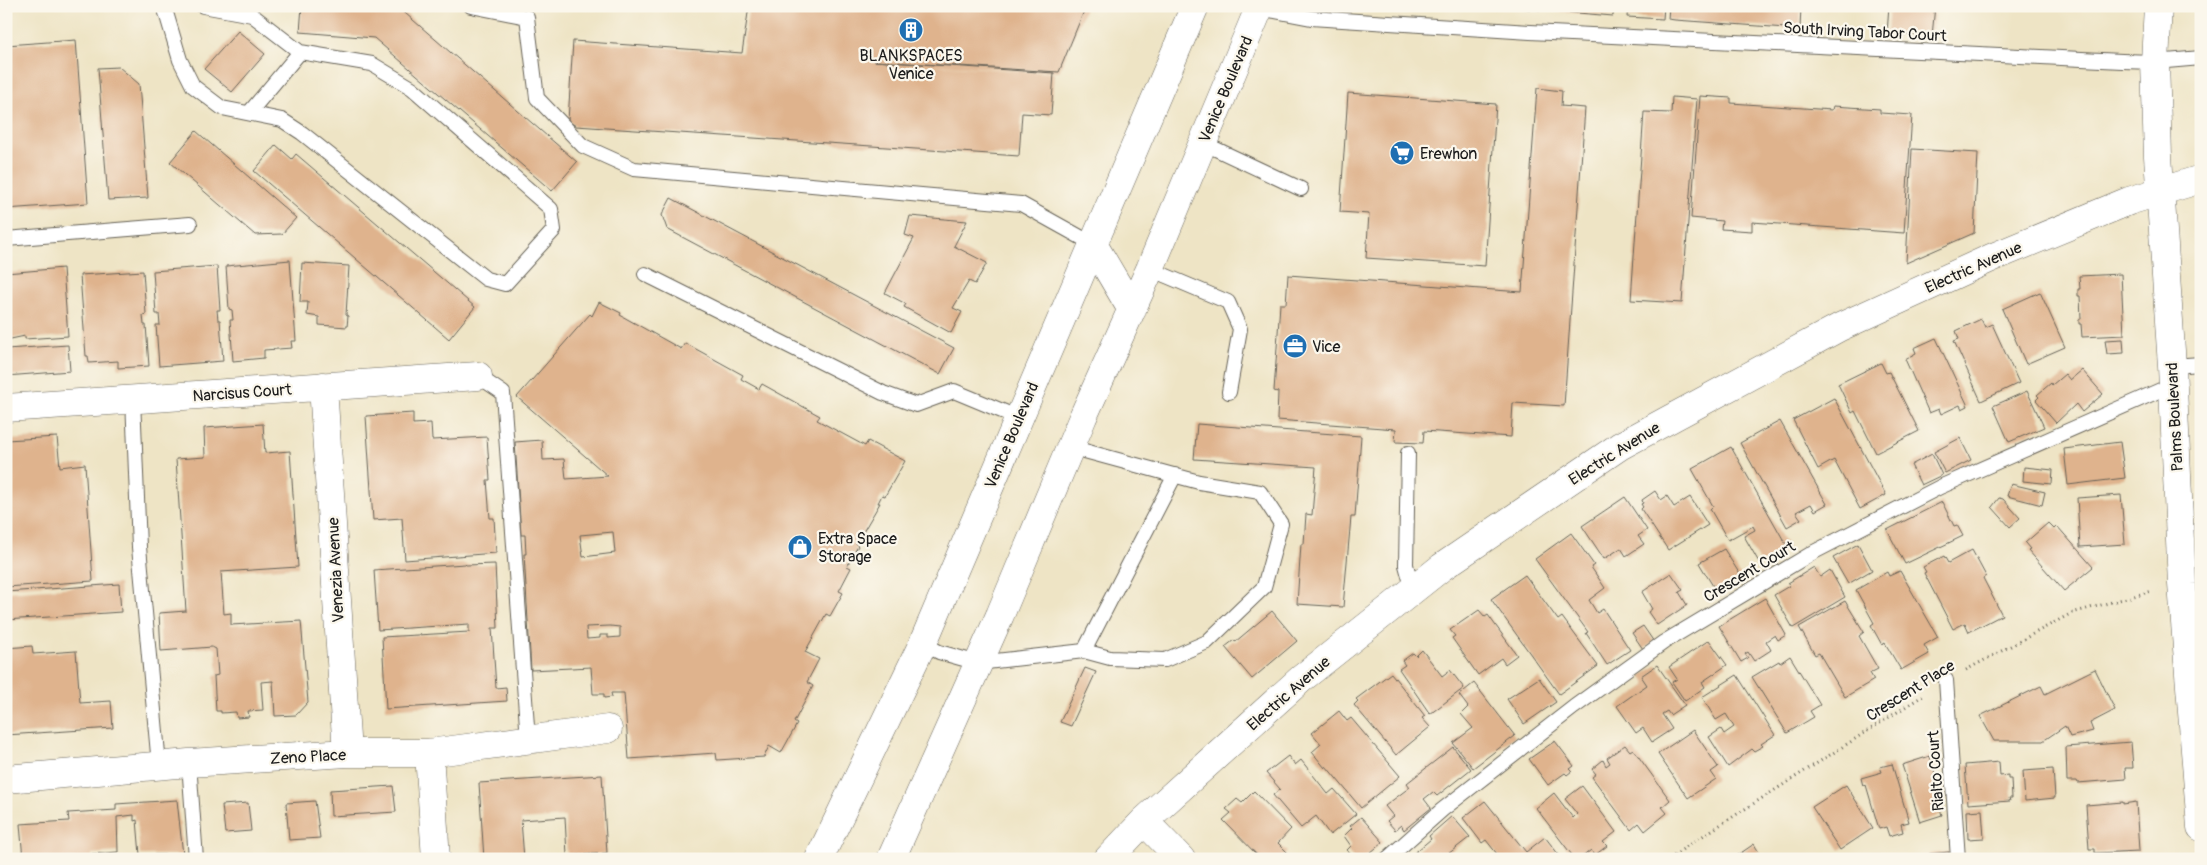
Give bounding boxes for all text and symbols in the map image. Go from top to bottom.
building icon: BLANKSPACES Venice [898,17,924,43]
street label: South Irving Tabor Court [1783,18,1948,46]
street label: Venice Boulevard [1194,33,1257,146]
place label: BLANKSPACES Venice [859,46,963,84]
supermarket icon: Erewhon [1389,140,1415,166]
place label: Erewhon [1420,144,1477,164]
street label: Electric Avenue [1922,238,2025,298]
office icon: Vice [1282,333,1308,359]
place label: Vice [1312,337,1341,357]
street label: Palms Boulevard [2162,362,2188,472]
street label: Venice Boulevard [980,379,1043,492]
street label: Narcisus Court [192,380,293,406]
street label: Electric Avenue [1565,418,1664,490]
street label: Venezia Avenue [323,517,349,623]
place label: Extra Space Storage [818,529,897,567]
shop icon: Extra Space Storage [787,534,813,560]
street label: Crescent Court [1700,536,1799,607]
street label: Electric Avenue [1243,652,1335,735]
street label: Crescent Place [1862,656,1959,726]
street label: Rialto Court [1923,730,1949,812]
street label: Zeno Place [270,745,347,769]

